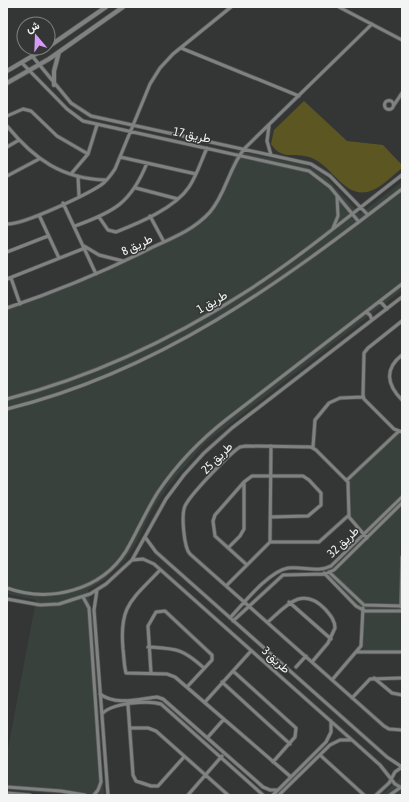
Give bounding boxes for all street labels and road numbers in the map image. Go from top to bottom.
street label: طريق 17 [172,124,212,147]
street label: طريق 8 [119,231,155,259]
street label: طريق 1 [194,288,230,317]
street label: طريق 25 [198,439,236,477]
street label: طريق 32 [324,524,362,561]
street label: طريق 3 [258,644,293,677]

